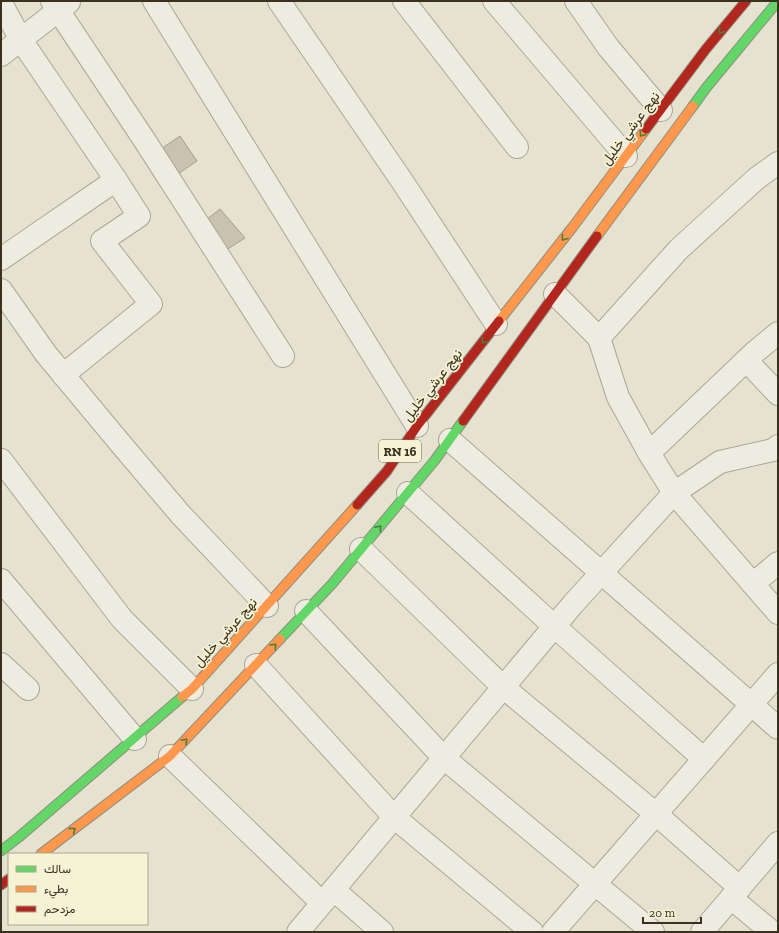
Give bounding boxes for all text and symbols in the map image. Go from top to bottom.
one-way arrow [719,26,726,34]
street label: نهج عرشي خليل [597,88,666,170]
one-way arrow [640,130,647,137]
one-way arrow [562,234,569,241]
one-way arrow [482,336,489,343]
street label: نهج عرشي خليل [399,346,468,427]
road number: RN 16 [379,440,421,462]
one-way arrow [374,525,381,533]
street label: نهج عرشي خليل [190,594,263,673]
one-way arrow [269,643,277,651]
one-way arrow [180,738,188,746]
one-way arrow [68,828,75,835]
legend [8,853,148,925]
text: سالك [44,862,71,876]
text: بطيء [44,882,68,899]
scale bar [643,899,701,925]
text: مزدحم [44,902,75,917]
text: 20 m [649,906,676,920]

